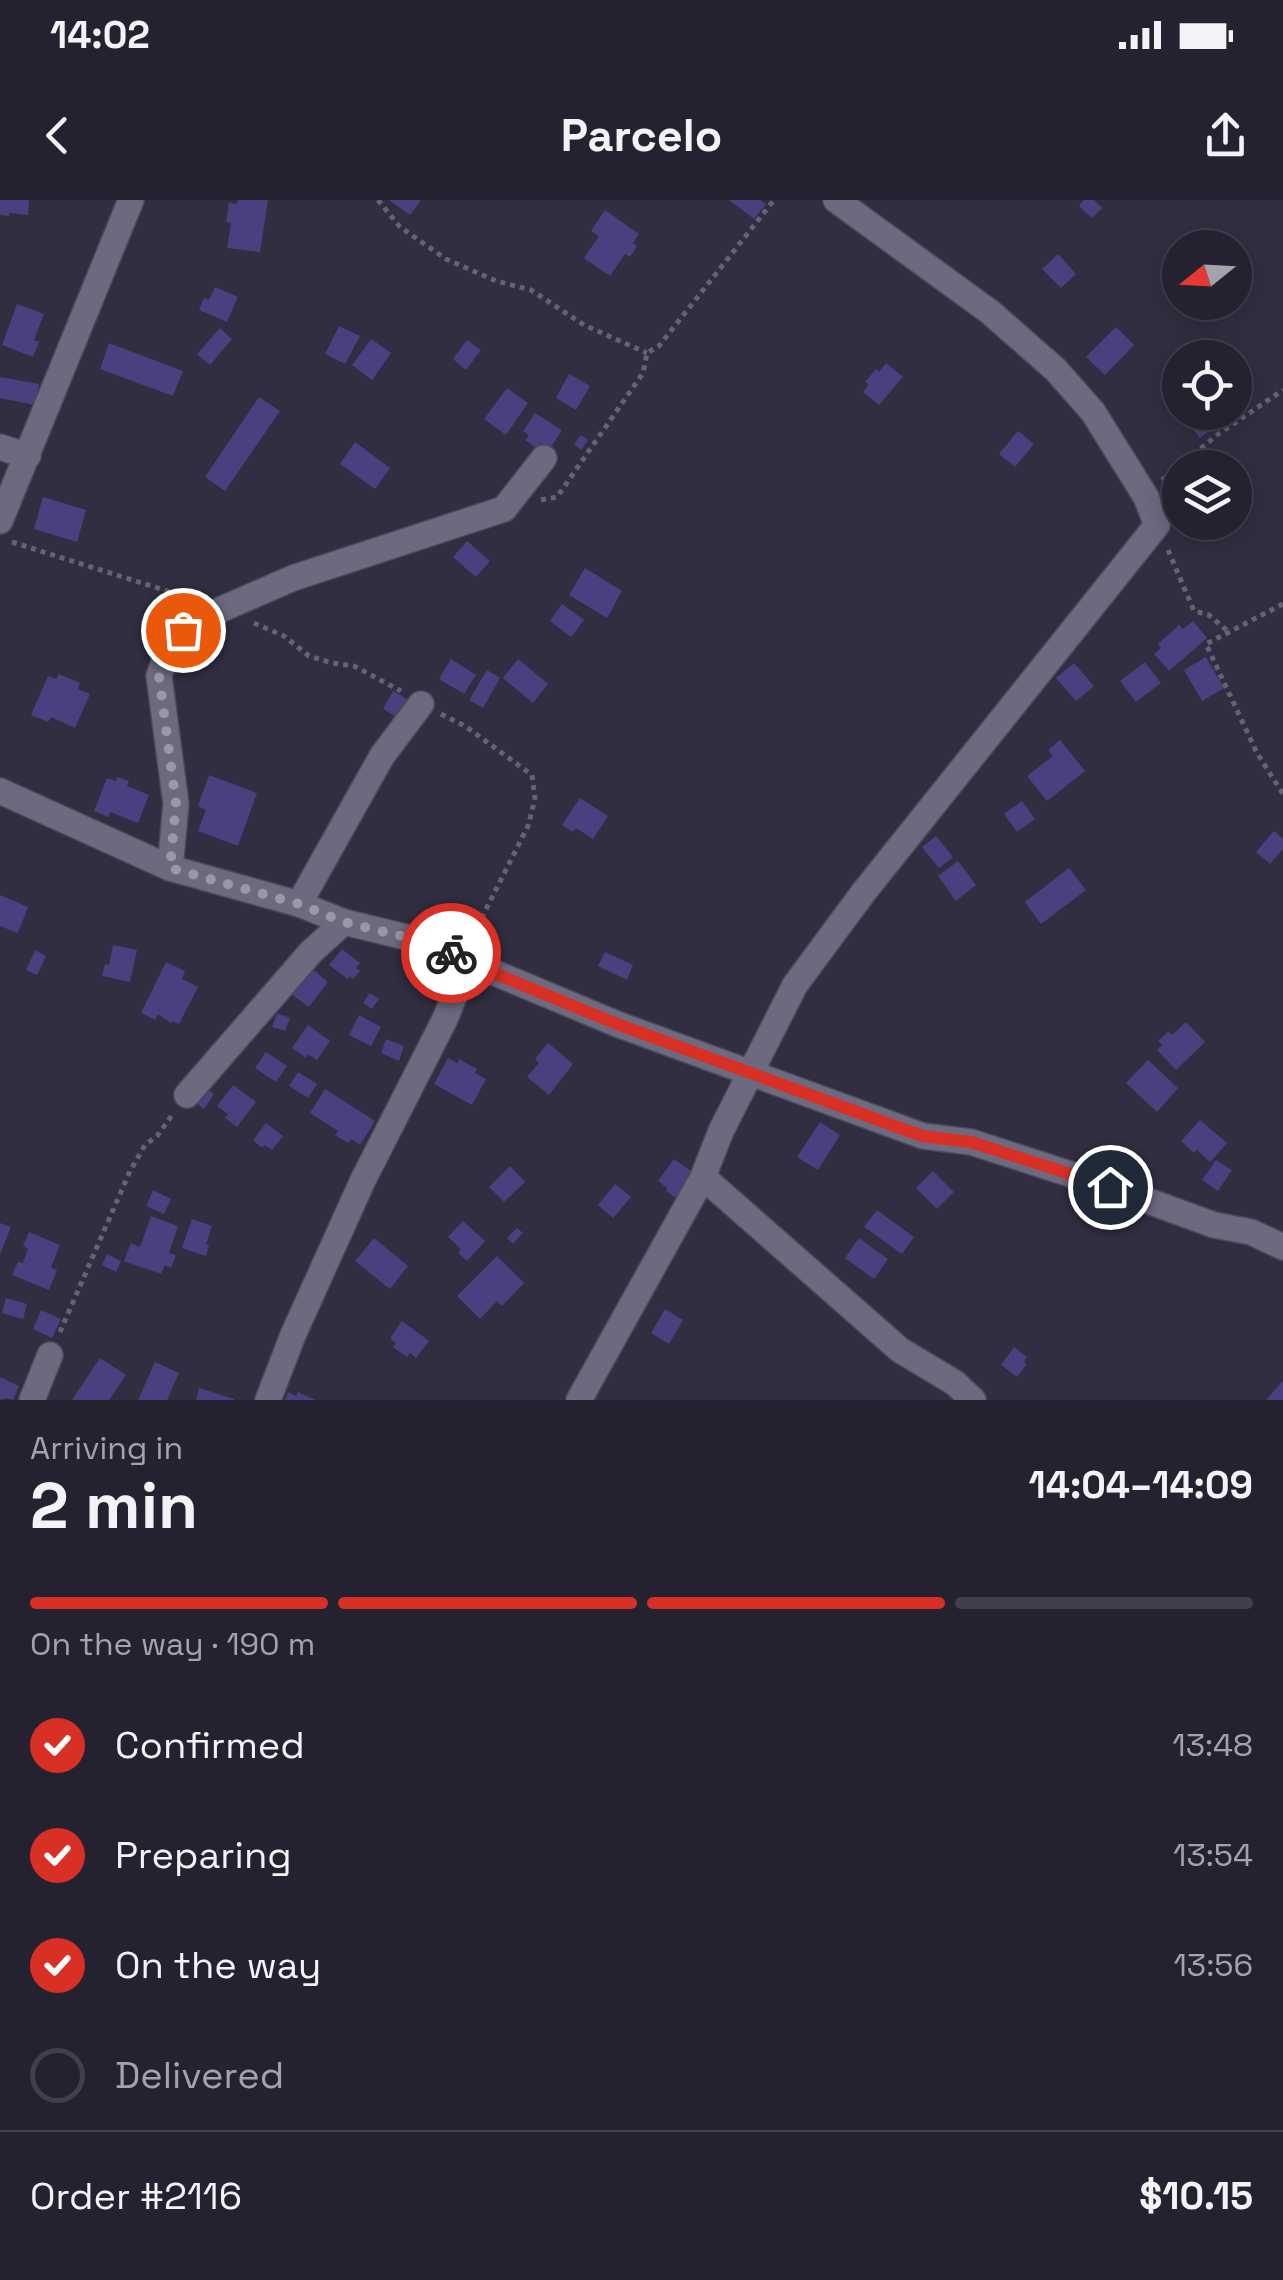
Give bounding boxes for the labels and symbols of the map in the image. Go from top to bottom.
north arrow [1162,230,1252,320]
pin [141,588,226,673]
courier [401,903,501,1003]
pin [1068,1145,1153,1230]

